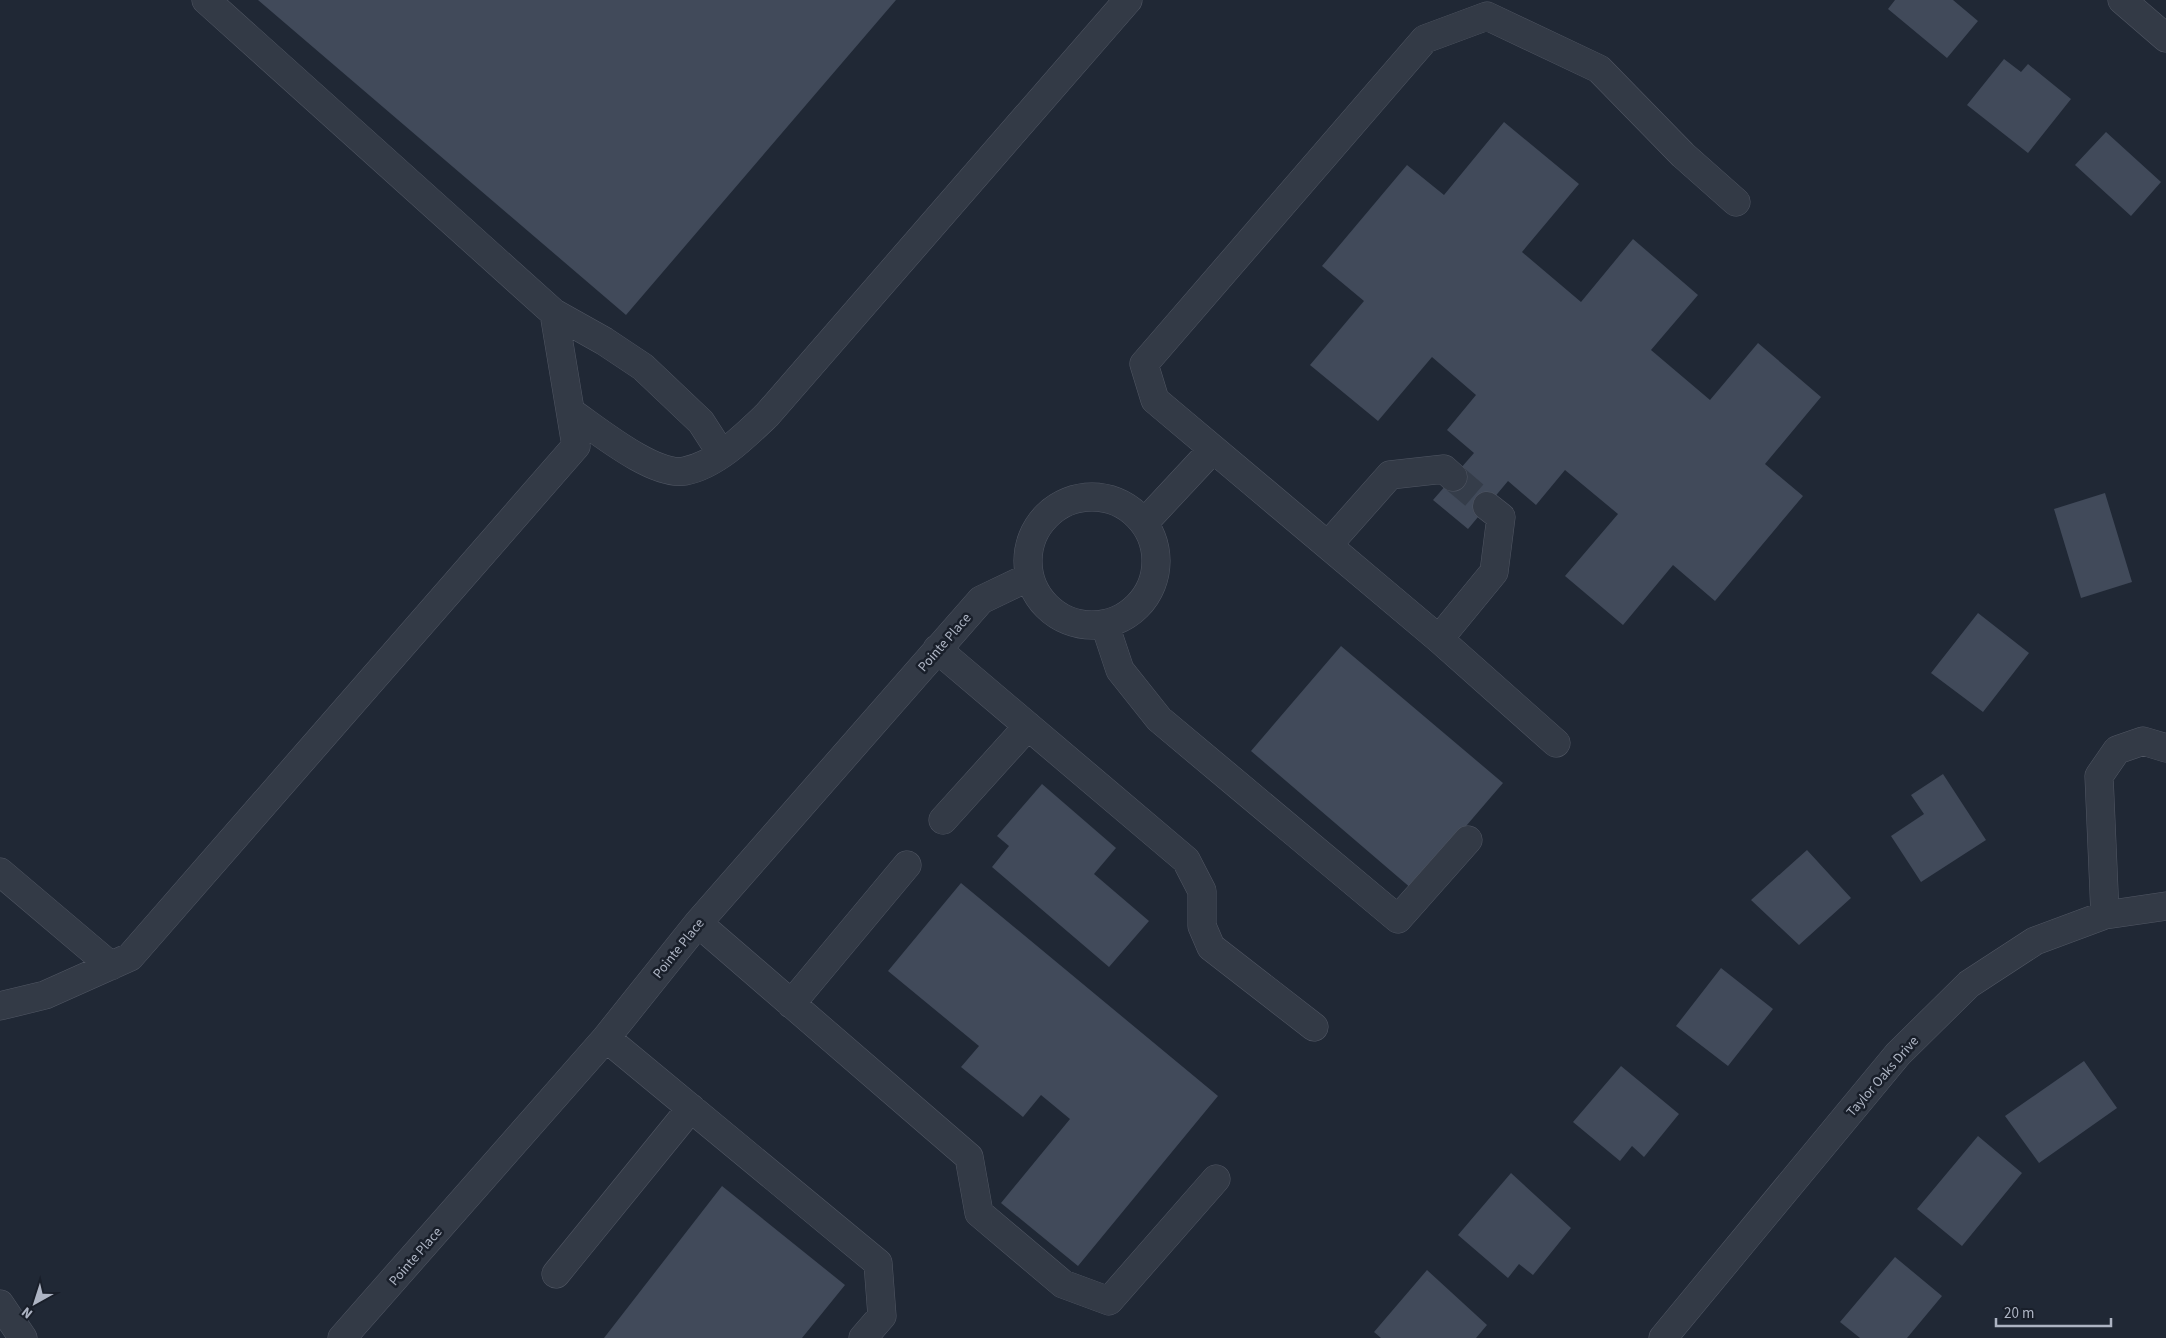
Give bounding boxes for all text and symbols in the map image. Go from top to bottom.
street label: Pointe Place [914,609,976,676]
street label: Pointe Place [648,914,709,983]
street label: Taylor Oaks Drive [1842,1032,1924,1121]
street label: Pointe Place [385,1223,447,1290]
north arrow [10,1278,60,1328]
scale bar [1996,1296,2111,1328]
text: N [18,1302,37,1323]
text: 20 m [2004,1303,2034,1324]

